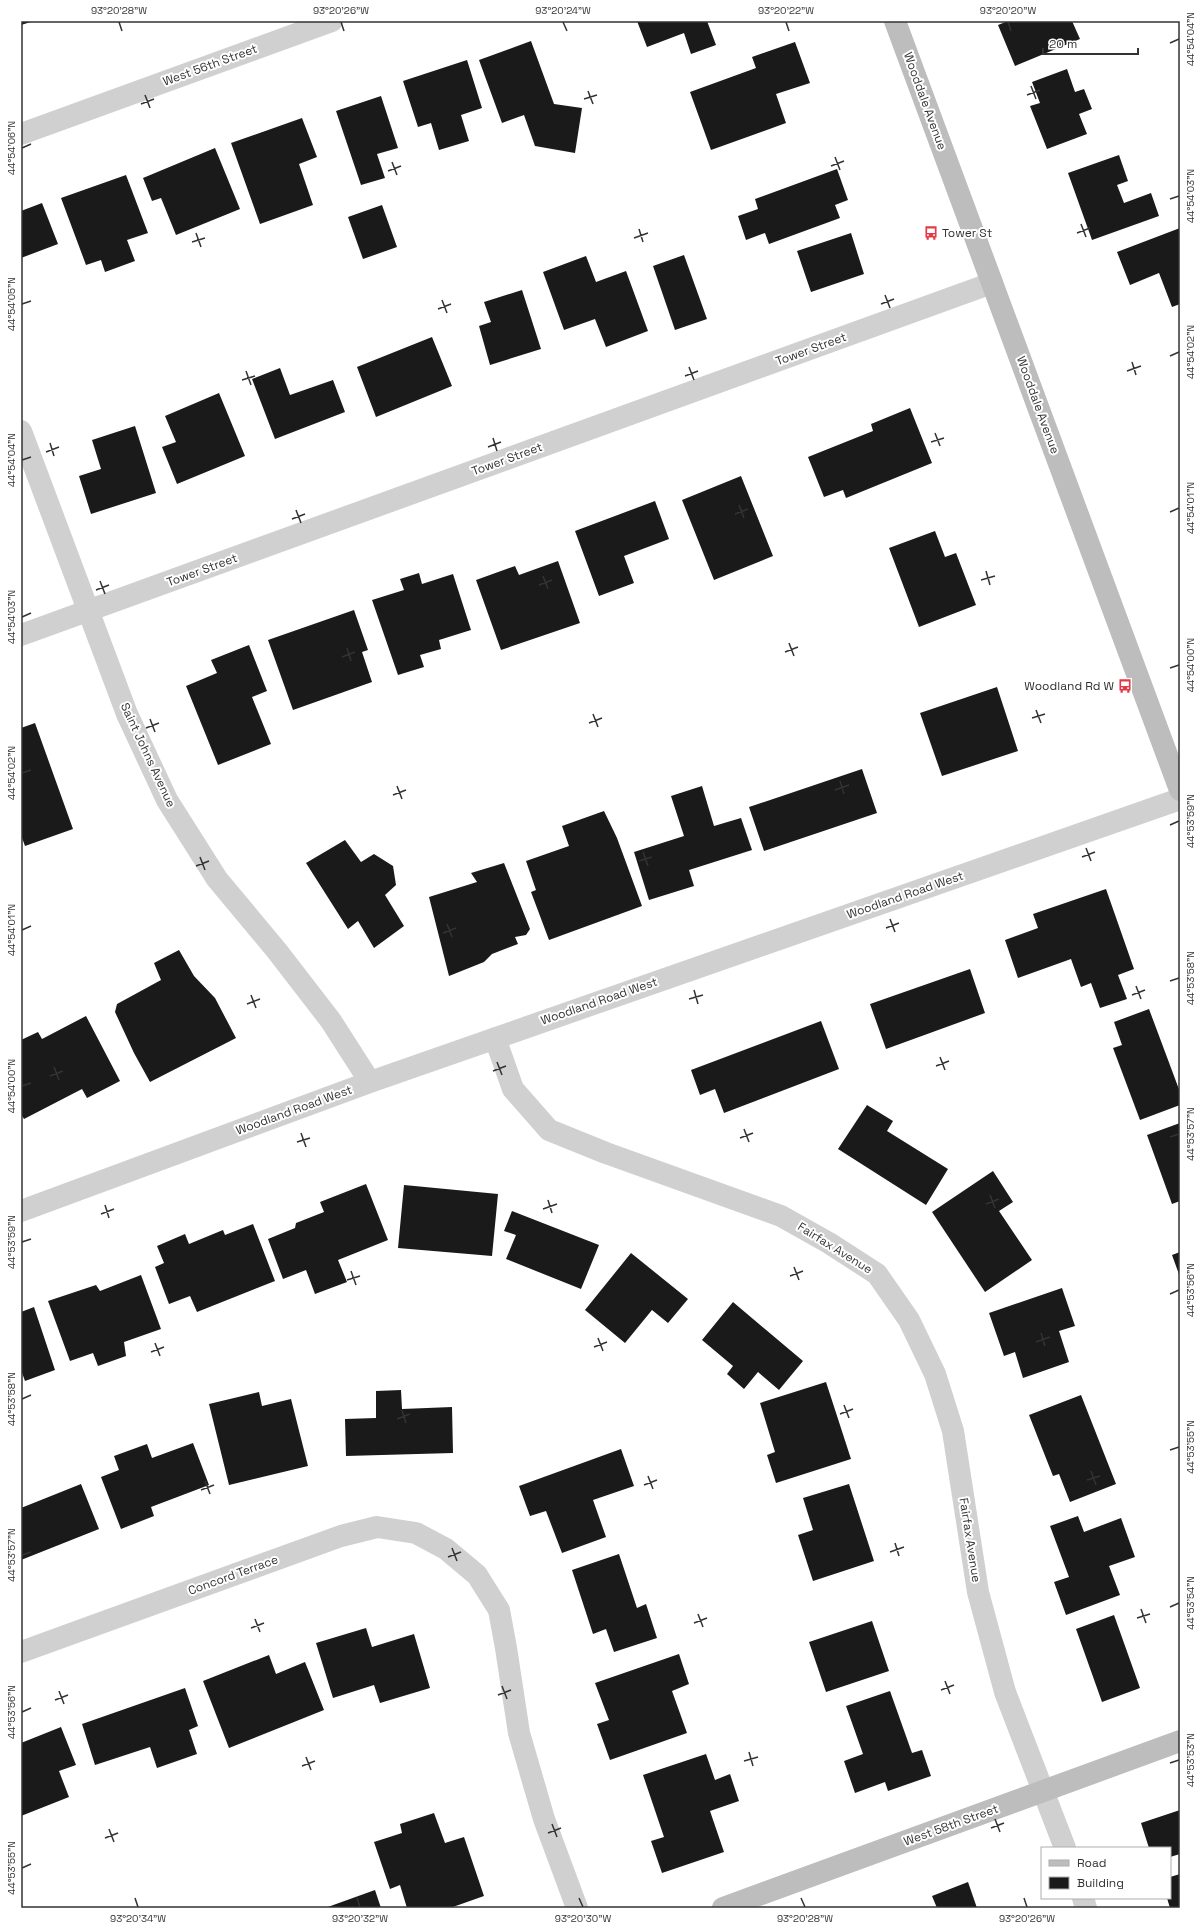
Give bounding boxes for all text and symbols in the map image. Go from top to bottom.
text: 93°20'28"W [91,4,147,17]
text: 93°20'26"W [313,4,369,17]
text: 93°20'24"W [535,4,591,17]
text: 93°20'22"W [758,4,814,17]
text: 93°20'20"W [980,4,1036,17]
text: 44°54'04"N [1184,12,1197,66]
scale bar [1043,30,1138,56]
text: 20 m [1049,36,1077,52]
street label: West 56th Street [161,40,259,90]
street label: Wooddale Avenue [900,50,950,152]
text: 44°54'06"N [5,121,18,175]
text: 44°54'03"N [1184,169,1197,223]
bus stop icon: Tower St [923,225,939,241]
place label: Tower St [942,225,992,241]
text: 44°54'05"N [5,277,18,331]
text: 44°54'02"N [1184,325,1197,379]
street label: Tower Street [773,329,849,369]
street label: Wooddale Avenue [1013,354,1063,456]
text: 44°54'04"N [5,433,18,487]
street label: Tower Street [469,439,545,479]
text: 44°54'01"N [1184,482,1197,534]
street label: Tower Street [164,550,240,590]
text: 44°54'03"N [5,590,18,644]
text: 44°54'00"N [1184,638,1197,692]
place label: Woodland Rd W [1024,678,1114,694]
bus stop icon: Woodland Rd W [1117,678,1133,694]
street label: Saint Johns Avenue [117,700,179,810]
text: 44°54'02"N [5,746,18,800]
text: 44°53'59"N [1184,794,1197,848]
street label: Woodland Road West [844,867,966,923]
text: 44°54'01"N [5,904,18,956]
text: 44°53'58"N [1184,951,1197,1005]
street label: Woodland Road West [538,973,660,1029]
text: 44°54'00"N [5,1059,18,1113]
street label: Woodland Road West [234,1082,354,1138]
text: 44°53'57"N [1184,1107,1197,1161]
text: 44°53'59"N [5,1215,18,1269]
street label: Fairfax Avenue [795,1219,875,1277]
text: 44°53'56"N [1184,1263,1197,1317]
text: 44°53'58"N [5,1372,18,1426]
text: 44°53'55"N [1184,1420,1197,1474]
street label: Fairfax Avenue [955,1497,985,1583]
text: 44°53'57"N [5,1528,18,1582]
street label: Concord Terrace [186,1551,280,1599]
text: 44°53'54"N [1184,1576,1197,1630]
text: 44°53'56"N [5,1685,18,1739]
text: 44°53'53"N [1184,1733,1197,1787]
street label: West 58th Street [901,1800,1001,1850]
text: 44°53'55"N [5,1841,18,1895]
legend [1041,1847,1171,1899]
text: Road [1077,1855,1106,1871]
text: Building [1077,1875,1124,1891]
text: 93°20'34"W [110,1912,166,1925]
text: 93°20'32"W [332,1912,388,1925]
text: 93°20'30"W [555,1912,611,1925]
text: 93°20'28"W [777,1912,833,1925]
text: 93°20'26"W [999,1912,1055,1925]

